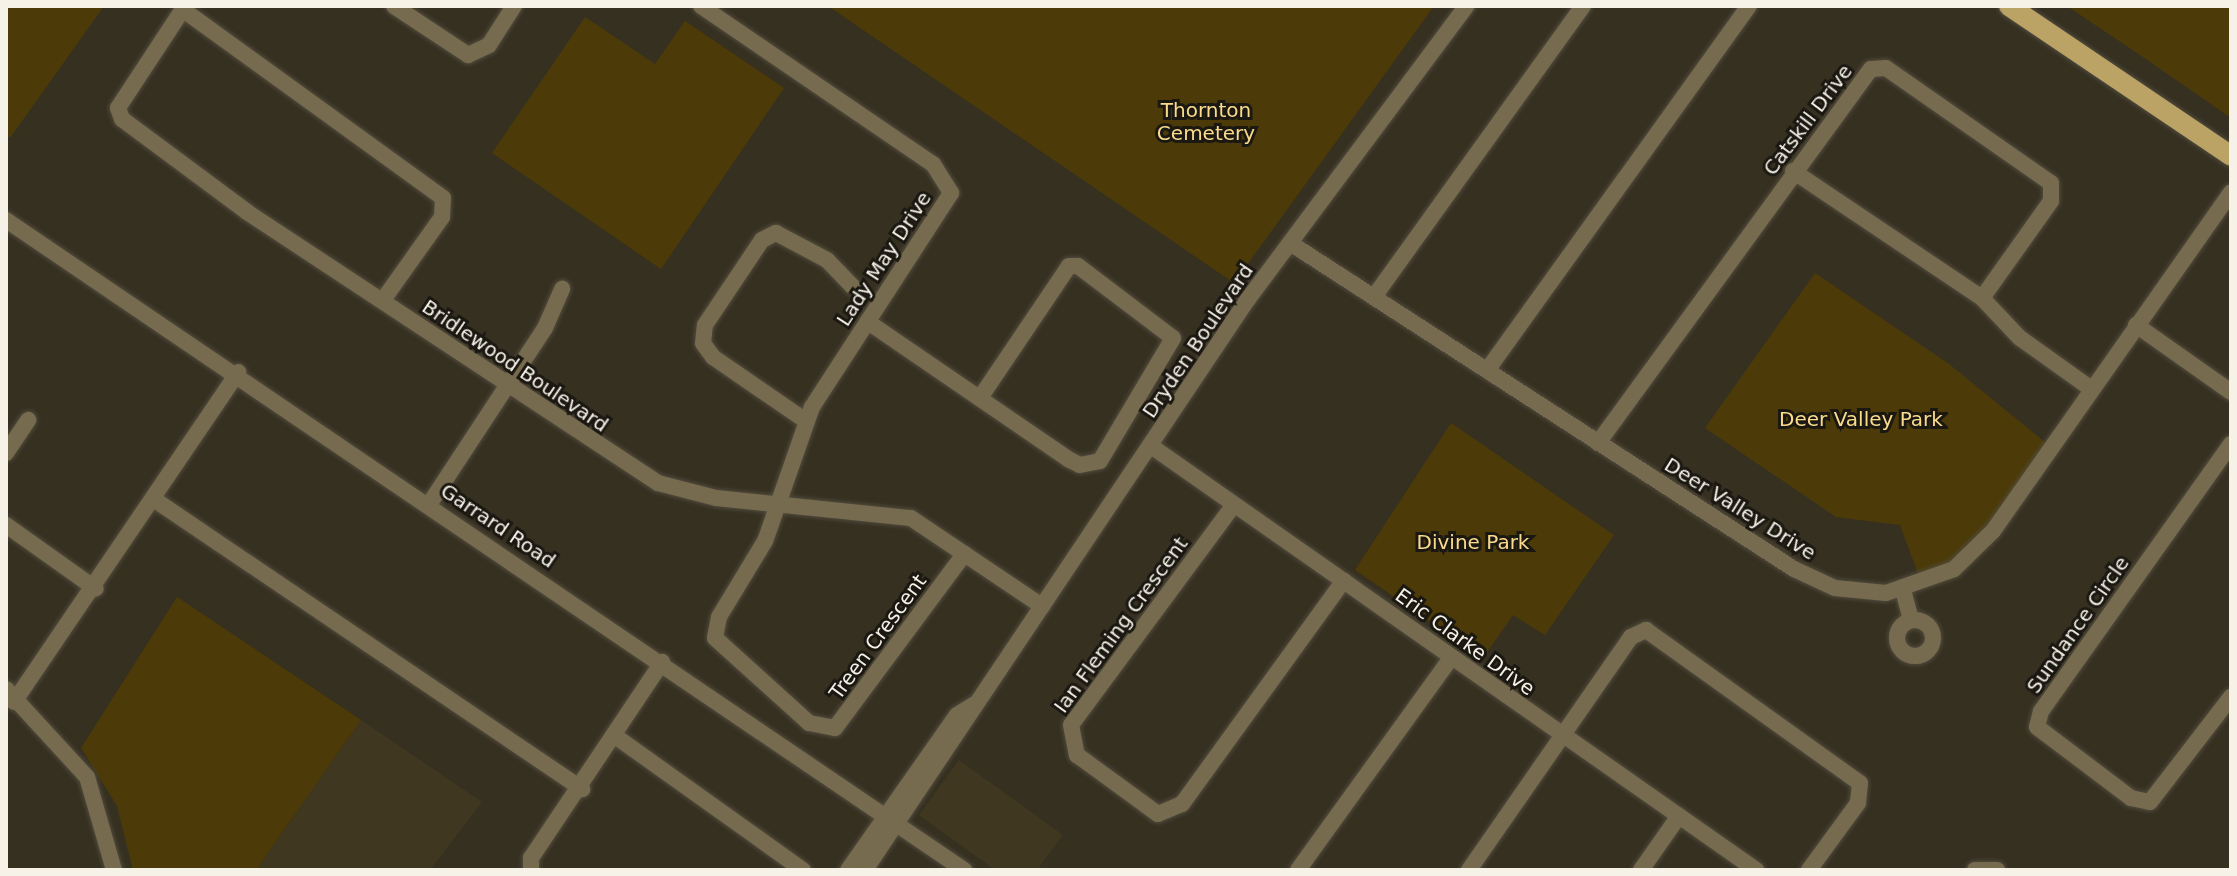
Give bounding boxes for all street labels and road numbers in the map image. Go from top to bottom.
street label: Catskill Drive [1759,60,1857,180]
street label: Lady May Drive [832,187,936,331]
street label: Dryden Boulevard [1138,259,1258,423]
street label: Bridlewood Boulevard [417,295,613,437]
street label: Deer Valley Drive [1660,453,1820,565]
street label: Garrard Road [436,479,560,573]
street label: Ian Fleming Crescent [1049,532,1193,718]
street label: Sundance Circle [2022,552,2134,698]
street label: Treen Crescent [825,570,931,704]
street label: Eric Clarke Drive [1391,583,1539,701]

